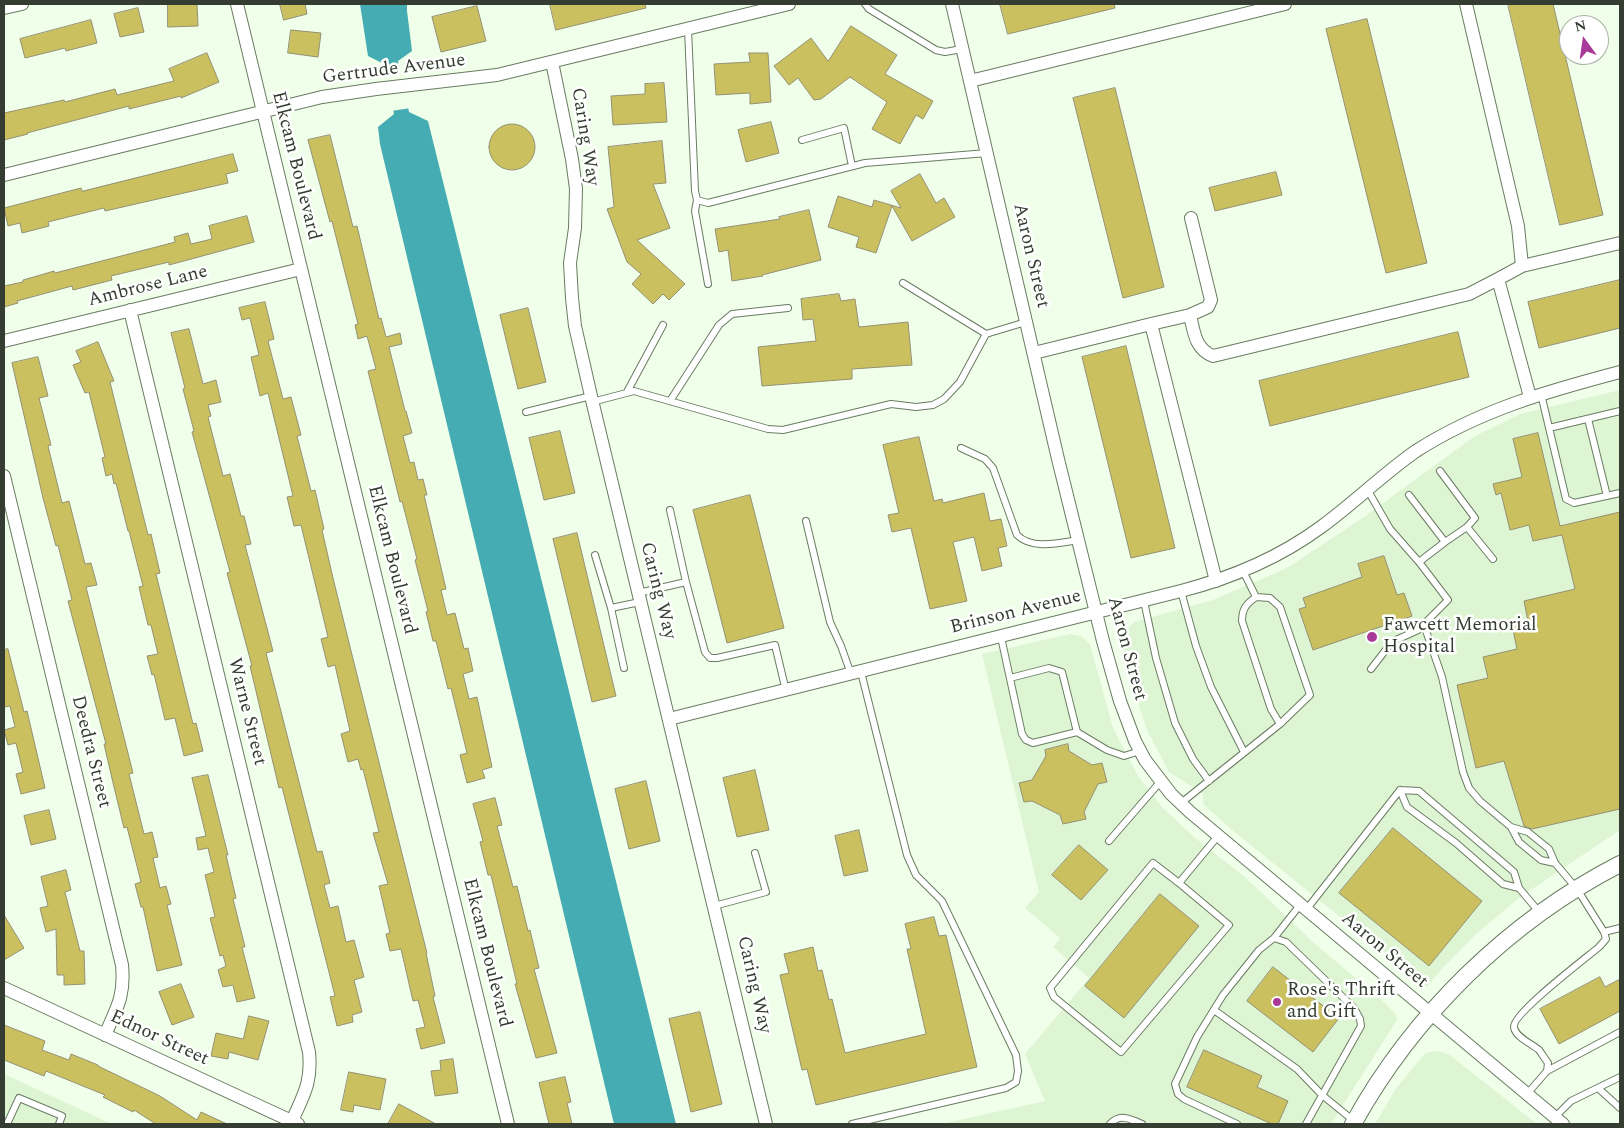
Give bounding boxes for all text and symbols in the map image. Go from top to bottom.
text: N [1572,14,1589,38]
north arrow [1559,15,1609,65]
street label: Gertrude Avenue [321,50,467,90]
street label: Caring Way [565,86,603,188]
street label: Elkcam Boulevard [265,89,325,243]
street label: Aaron Street [1007,201,1053,311]
street label: Ambrose Lane [86,261,210,313]
street label: Elkcam Boulevard [361,483,421,637]
street label: Caring Way [634,540,680,642]
street label: Brinson Avenue [948,586,1084,640]
street label: Aaron Street [1101,594,1151,704]
place label: Fawcett Memorial Hospital [1383,615,1537,659]
marker: Fawcett Memorial Hospital [1365,630,1379,644]
street label: Warne Street [222,656,270,768]
street label: Deedra Street [65,693,115,811]
street label: Elkcam Boulevard [456,876,516,1030]
street label: Aaron Street [1336,908,1432,994]
street label: Caring Way [731,934,775,1036]
place label: Rose's Thrift and Gift [1287,980,1396,1024]
marker: Rose's Thrift and Gift [1271,996,1283,1008]
street label: Ednor Street [106,1006,212,1072]

